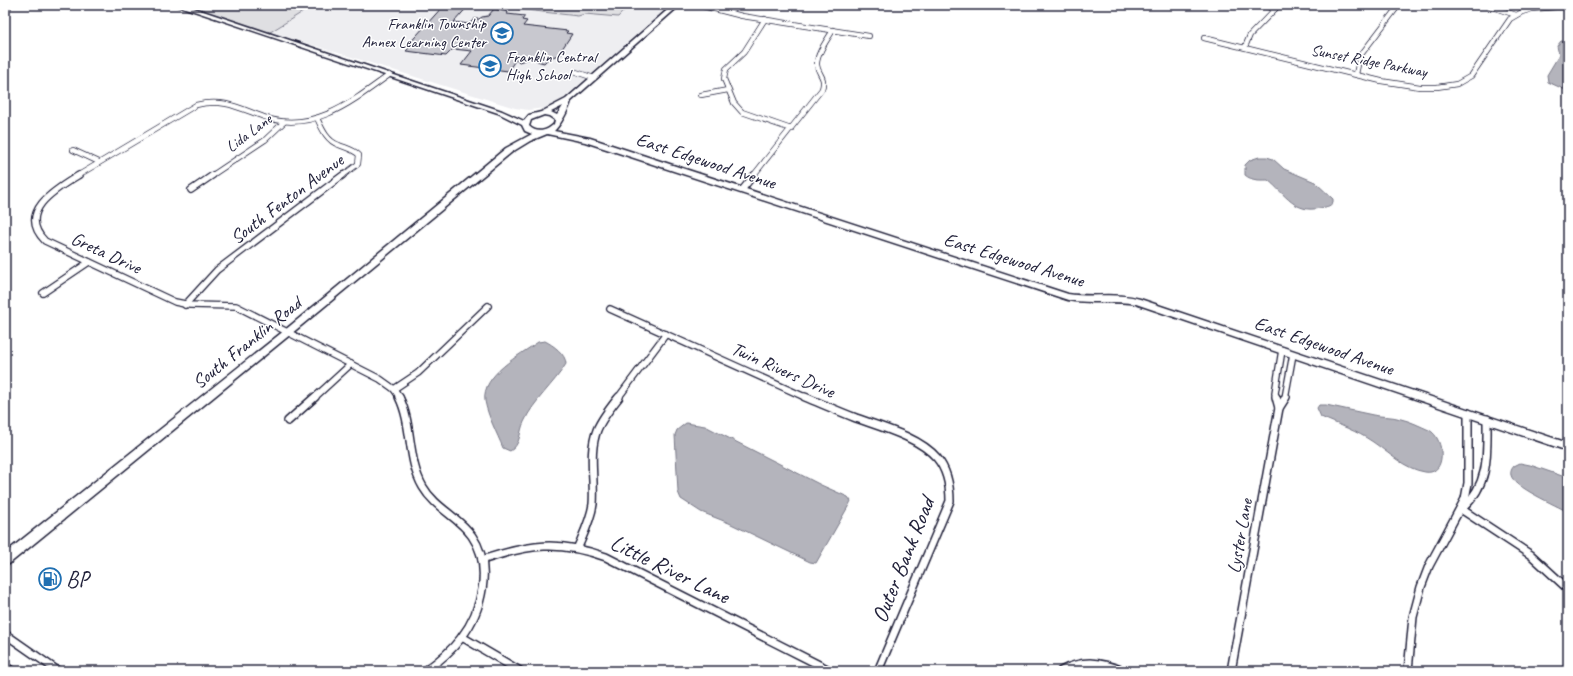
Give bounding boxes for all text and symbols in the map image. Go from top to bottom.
place label: Franklin Township Annex Learning Center [362,14,488,52]
school or university icon: Franklin Township Annex Learning Center [489,20,515,46]
street label: Sunset Ridge Parkway [1309,40,1430,82]
place label: Franklin Central High School [506,47,600,85]
school or university icon: Franklin Central High School [477,53,503,79]
street label: Lida Lane [222,108,277,157]
street label: East Edgewood Avenue [633,127,781,195]
street label: South Fenton Avenue [226,147,350,249]
street label: Greta Drive [67,226,147,280]
street label: East Edgewood Avenue [941,227,1089,293]
street label: South Franklin Road [188,290,309,394]
street label: East Edgewood Avenue [1251,311,1398,382]
street label: Twin Rivers Drive [727,336,840,404]
street label: Outer Bank Road [865,490,943,627]
street label: Lyster Lane [1222,495,1259,575]
street label: Little River Lane [606,528,736,611]
place label: BP [66,565,92,594]
fuel station icon: BP [37,566,63,592]

